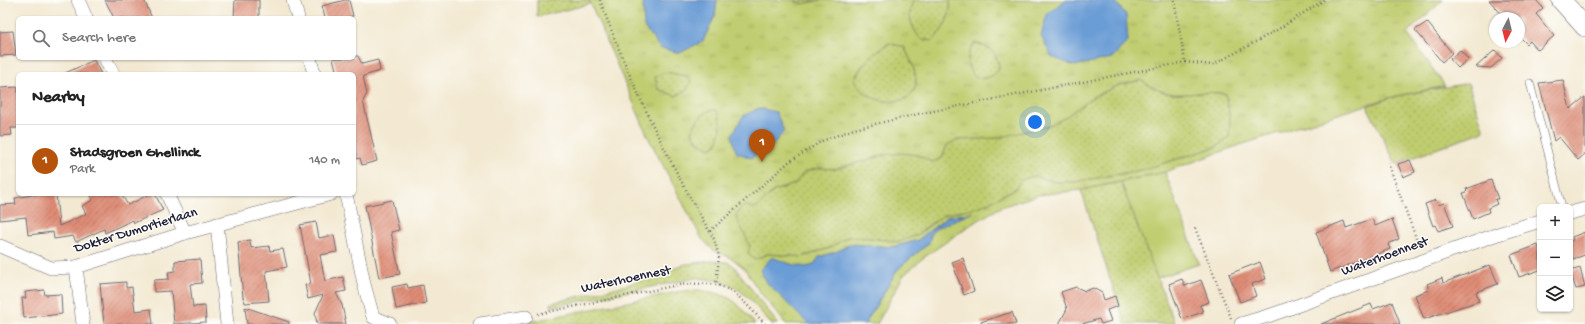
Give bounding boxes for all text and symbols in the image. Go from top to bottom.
north arrow [1489,12,1525,48]
search box [16,16,356,60]
icon: search [30,27,52,49]
text: Search here [62,29,136,47]
text: Nearby [32,88,85,108]
your location [1025,112,1045,132]
pin: 1 [749,129,775,162]
text: Stadsgroen Ghellinck [70,144,200,162]
text: 1 [42,153,48,168]
text: 140 m [309,153,340,168]
text: Park [70,162,95,177]
street label: Dokter Dumortierlaan [71,204,200,258]
map controls [1537,204,1573,312]
button: + [1537,204,1573,240]
street label: Waterhoennest [1339,233,1432,281]
button: − [1537,240,1573,276]
street label: Waterhoennest [580,262,674,298]
button: layers [1537,276,1573,312]

